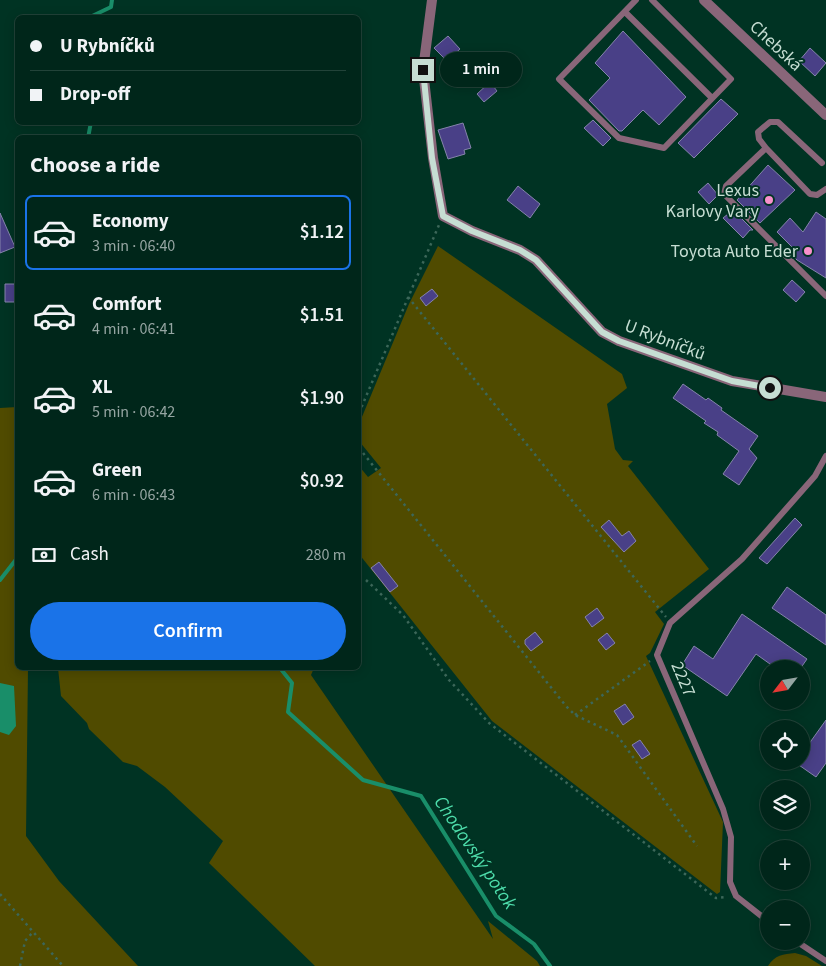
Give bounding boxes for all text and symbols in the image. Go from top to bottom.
street label: Chebská [744,15,808,77]
text: U Rybníčků [60,33,155,60]
callout: 1 min [440,52,523,88]
text: 1 min [462,58,500,80]
route end [412,59,434,81]
text: Drop-off [60,81,130,108]
text: Choose a ride [30,149,160,181]
place label: Lexus Karlovy Vary [666,178,760,224]
marker: Lexus Karlovy Vary [763,194,775,206]
text: Economy [92,208,169,235]
icon: car [32,210,77,255]
text: $1.12 [300,219,344,246]
text: 3 min · 06:40 [92,235,175,257]
place label: Toyota Auto Eder [671,239,799,264]
marker: Toyota Auto Eder [802,245,814,257]
text: Comfort [92,291,162,318]
icon: car [32,293,77,338]
text: $1.51 [300,302,344,329]
street label: U Rybníčků [621,313,709,367]
text: 4 min · 06:41 [92,318,175,340]
text: XL [92,374,113,401]
icon: car [32,376,77,421]
route start [759,377,781,399]
text: $1.90 [300,385,344,412]
text: 5 min · 06:42 [92,401,175,423]
text: Green [92,457,142,484]
icon: car [32,459,77,504]
text: $0.92 [300,468,344,495]
text: 6 min · 06:43 [92,484,175,506]
icon: cash [30,541,58,569]
text: Cash [70,541,109,568]
text: 280 m [306,544,346,566]
button: Confirm [30,602,346,660]
street label: 2227 [665,658,702,700]
north arrow [760,660,810,710]
map controls [760,660,810,950]
button: locate [760,720,810,770]
button: layers [760,780,810,830]
water label: Chodovský potok [427,791,524,916]
button: + [760,840,810,890]
button: − [760,900,810,950]

